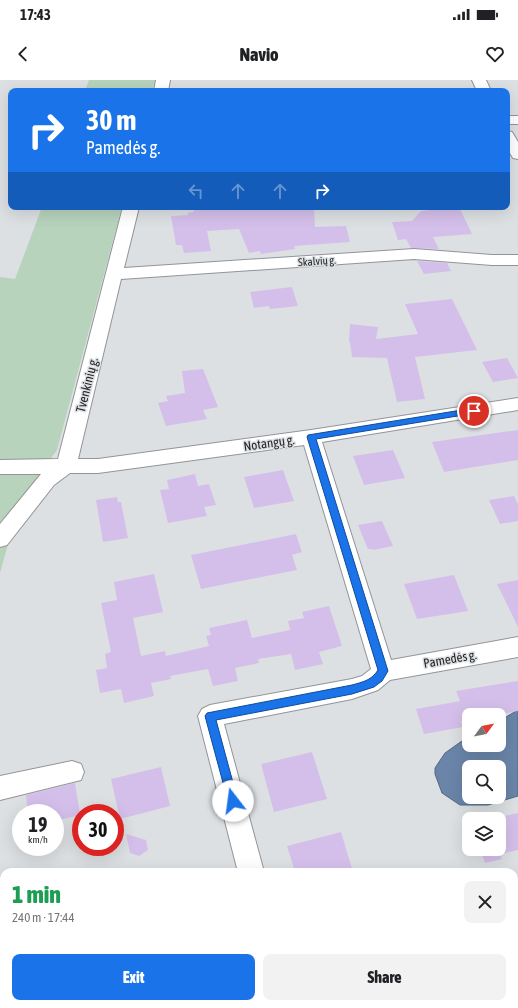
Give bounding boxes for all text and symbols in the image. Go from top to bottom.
text: 17:43 [20,6,51,23]
icon: back [12,43,34,65]
icon: heart [484,43,506,65]
text: Navio [239,44,279,65]
icon: right [20,104,72,156]
text: 30 m [86,104,136,136]
text: Pamedės g. [86,137,160,158]
icon: left [185,180,207,202]
icon: ahead [227,180,249,202]
icon: ahead [269,180,291,202]
icon: right [311,180,333,202]
street label: Skalvių g. [298,254,336,268]
street label: Tvenkinių g. [73,356,101,414]
pin [457,394,491,428]
icon: arrive [463,400,485,422]
street label: Notangų g. [242,432,296,454]
street label: Pamedės g. [422,647,478,671]
north arrow [462,708,506,752]
map controls [462,708,506,856]
button: search [462,760,506,804]
position arrow [212,780,254,822]
speed limit sign: 30 [72,804,124,856]
button: layers [462,812,506,856]
text: 19 [29,813,47,836]
text: km/h [28,834,48,845]
text: 1 min [12,881,61,908]
button: close [464,881,506,923]
text: 240 m · 17:44 [12,910,75,925]
button: Exit [12,954,255,1000]
button: Share [263,954,506,1000]

